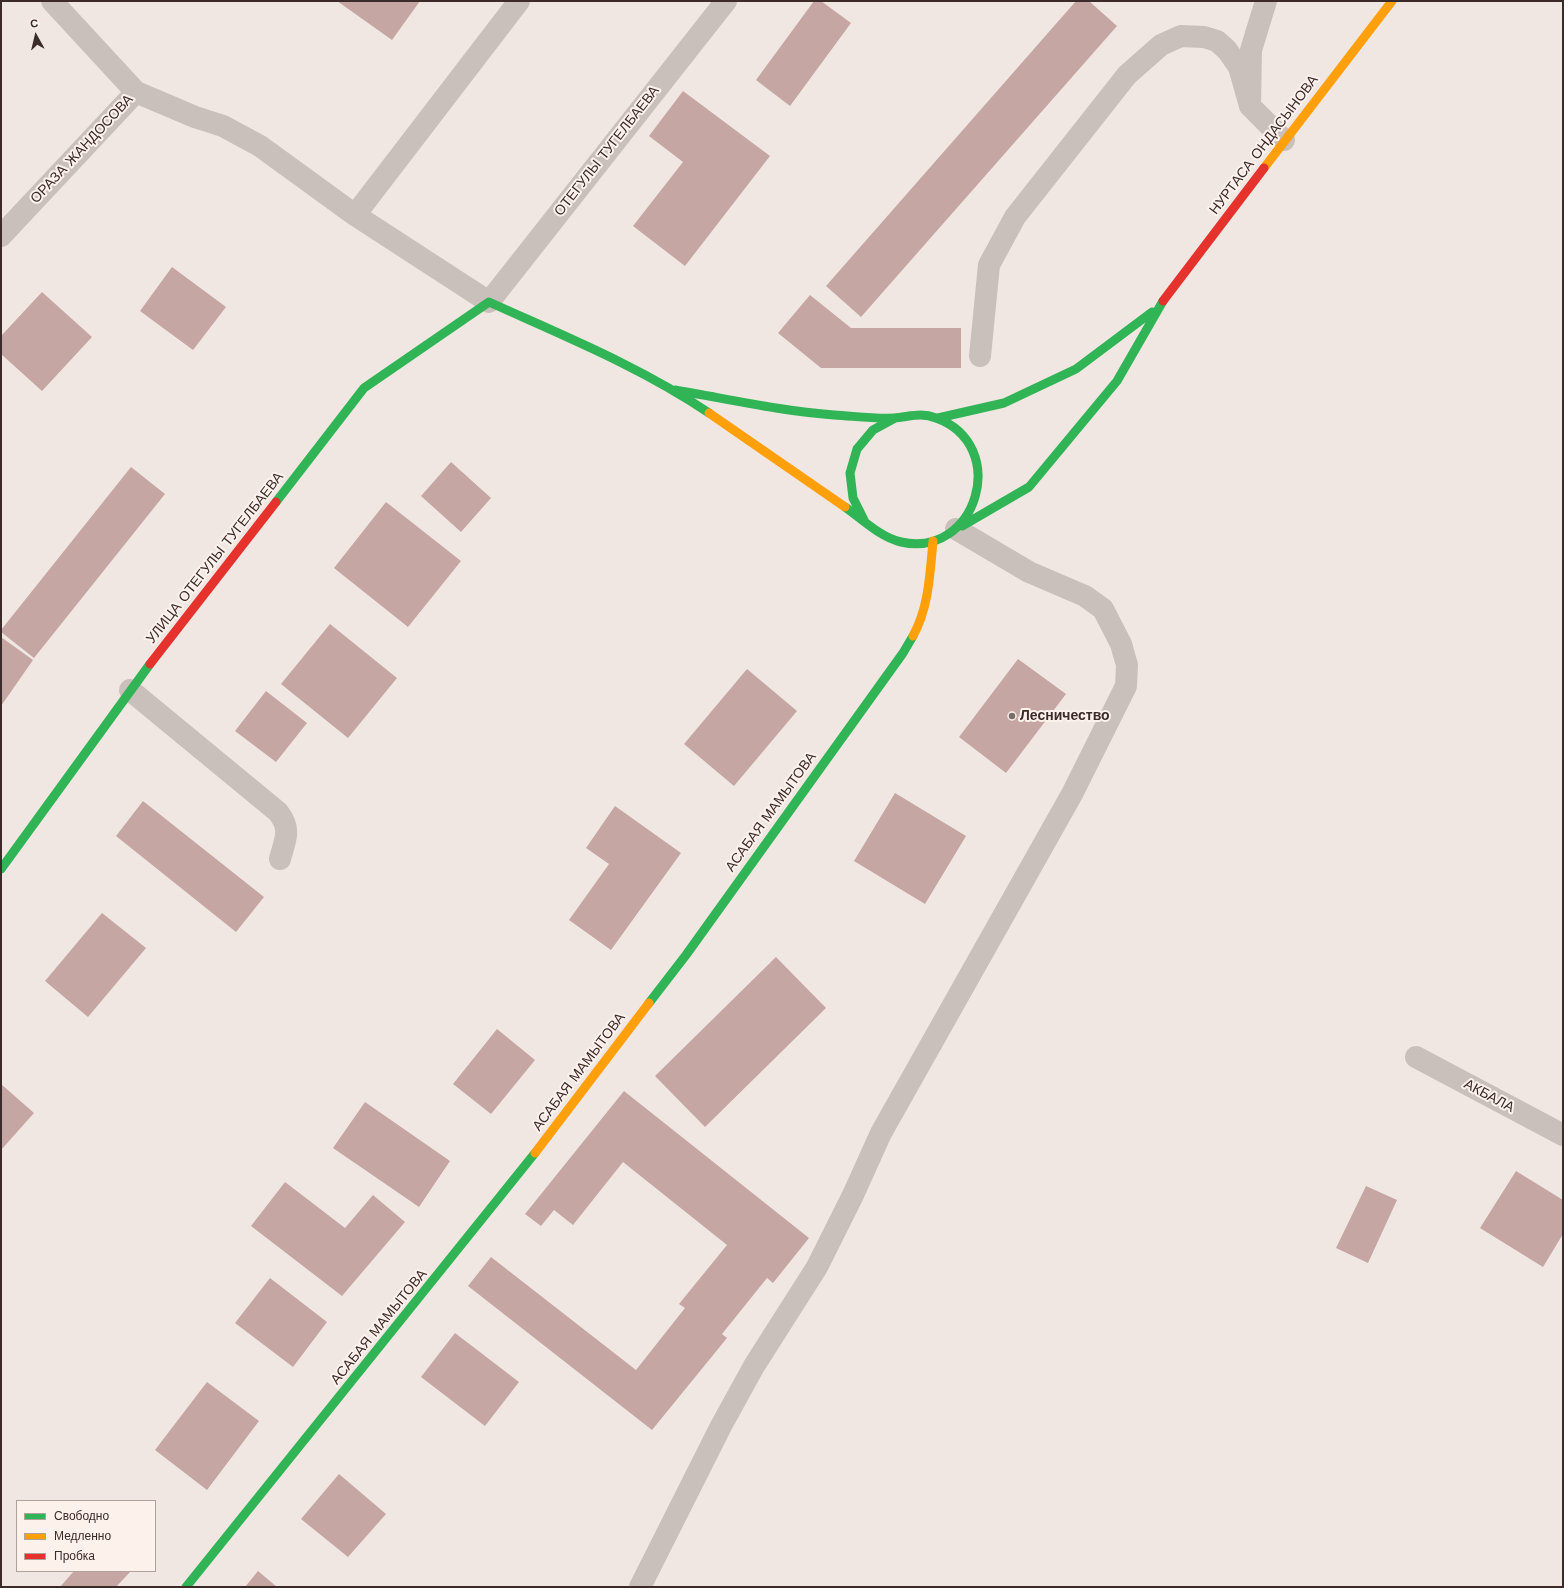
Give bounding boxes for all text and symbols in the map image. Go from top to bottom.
north arrow [16,16,56,56]
text: С [29,17,39,31]
street label: НУРТАСА ОНДАСЫНОВА [1206,72,1322,218]
street label: ОТЕГУЛЫ ТУГЕЛБАЕВА [551,83,663,219]
street label: ОРАЗА ЖАНДОСОВА [27,91,137,207]
street label: УЛИЦА ОТЕГУЛЫ ТУГЕЛБАЕВА [143,469,287,647]
place label: Лесничество [1020,708,1110,724]
marker: Лесничество [1007,711,1017,721]
street label: АСАБАЯ МАМЫТОВА [722,749,820,875]
street label: АСАБАЯ МАМЫТОВА [529,1010,629,1134]
street label: АКБАЛА [1461,1076,1517,1116]
street label: АСАБАЯ МАМЫТОВА [327,1266,431,1388]
legend [16,1500,156,1572]
text: Свободно [54,1509,109,1523]
text: Медленно [54,1529,111,1543]
text: Пробка [54,1549,95,1563]

